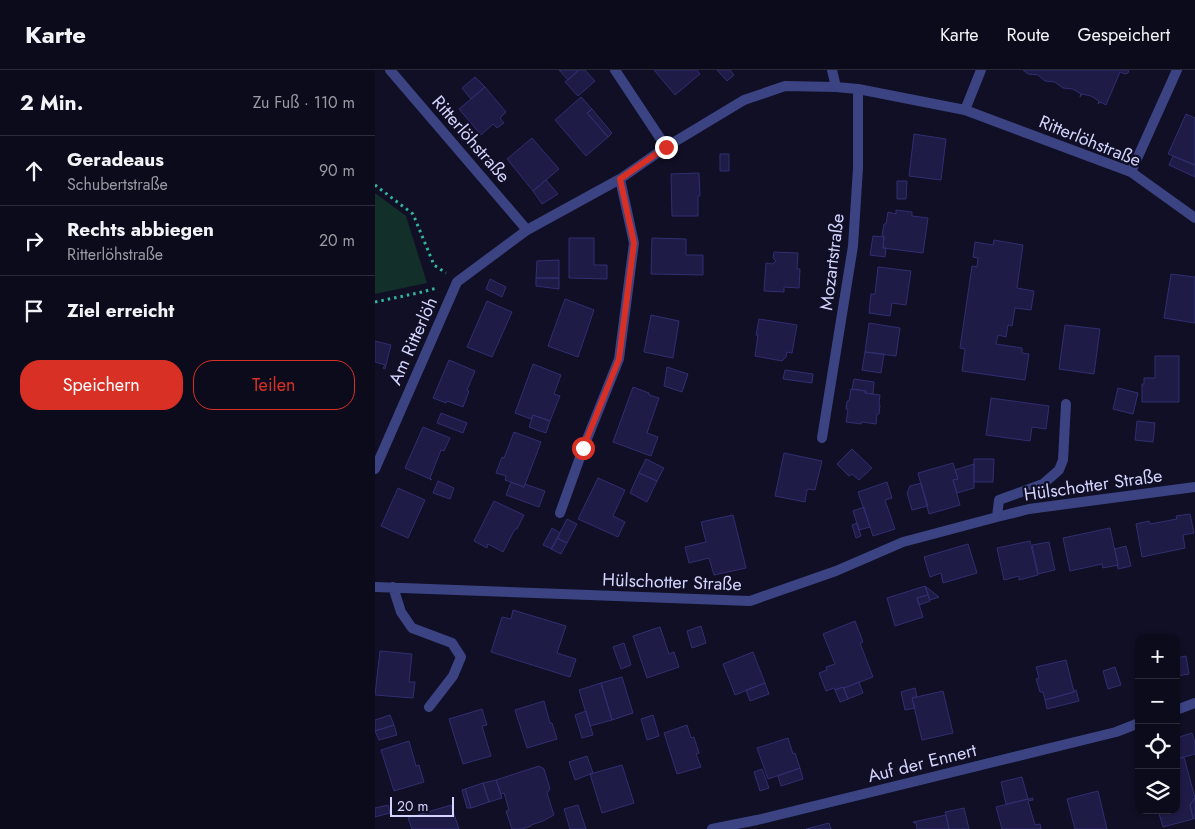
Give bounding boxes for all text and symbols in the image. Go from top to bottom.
text: Karte [25,17,86,52]
text: Karte [940,22,979,48]
text: Route [1007,22,1049,48]
text: Gespeichert [1077,22,1170,48]
text: 2 Min. [20,88,83,118]
street label: Ritterlöhstraße [426,90,516,188]
text: Zu Fuß · 110 m [253,91,355,114]
street label: Ritterlöhstraße [1035,109,1145,173]
route end [655,136,678,159]
text: Geradeaus [67,146,164,173]
icon: ahead [20,157,48,185]
text: 90 m [319,159,355,182]
text: Schubertstraße [67,173,168,196]
street label: Mozartstraße [813,212,851,312]
text: Rechts abbiegen [67,216,214,243]
icon: right [20,227,48,255]
text: 20 m [319,229,355,252]
text: Ritterlöhstraße [67,243,163,266]
street label: Am Ritterlöh [382,293,444,389]
icon: arrive [20,297,48,325]
text: Ziel erreicht [67,297,174,324]
button: Speichern [20,360,183,410]
button: Teilen [193,360,355,410]
route start [572,437,595,460]
street label: Hülschotter Straße [1022,462,1164,508]
street label: Hülschotter Straße [602,567,742,597]
map controls [1135,634,1180,814]
button: + [1135,634,1180,679]
button: − [1135,679,1180,724]
button: locate [1135,724,1180,769]
street label: Auf der Ennert [865,737,980,789]
button: layers [1135,769,1180,814]
scale bar [390,794,454,817]
text: 20 m [397,796,429,816]

